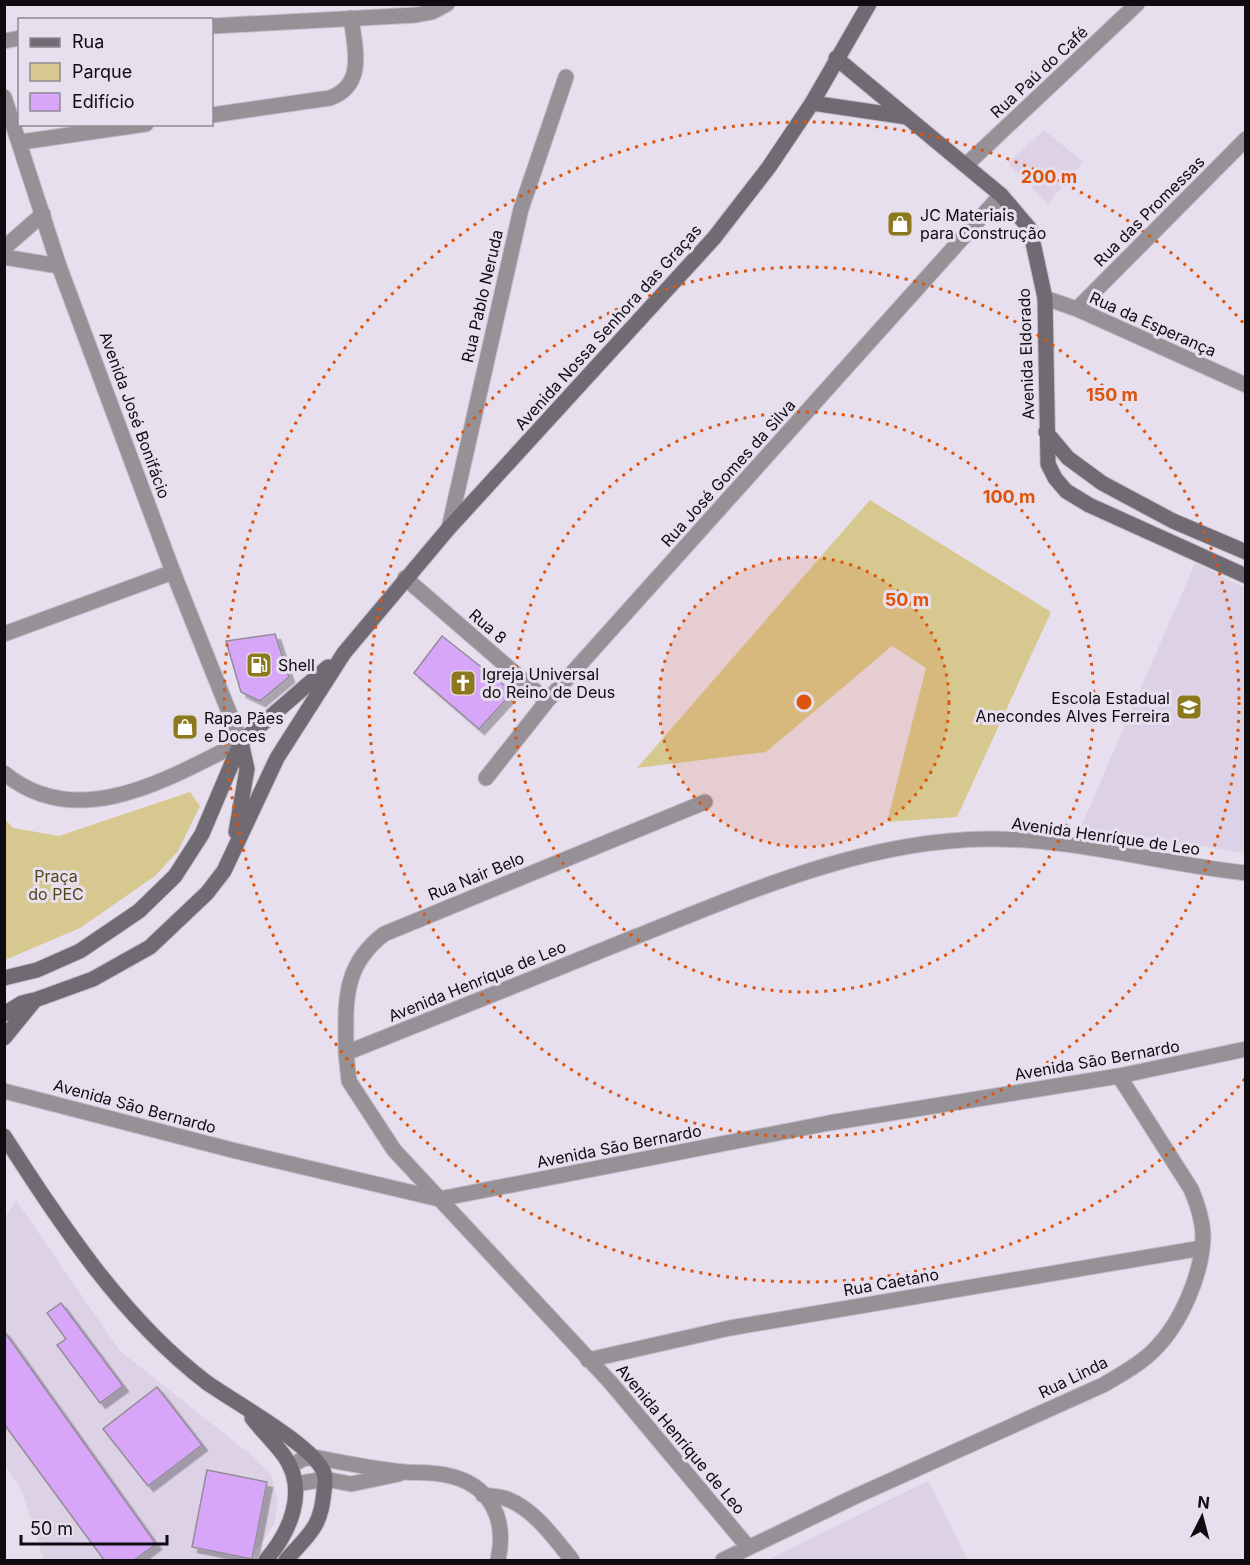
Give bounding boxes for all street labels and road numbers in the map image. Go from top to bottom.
street label: Rua Paú do Café [986,22,1092,122]
street label: Rua das Promessas [1090,152,1208,270]
street label: Avenida Nossa Senhora das Graças [510,220,706,434]
street label: Rua Pablo Neruda [457,228,507,364]
street label: Rua da Esperança [1087,287,1219,361]
street label: Avenida Eldorado [1014,288,1038,420]
street label: Avenida José Bonifácio [95,329,175,501]
street label: Rua José Gomes da Silva [657,395,799,551]
street label: Rua 8 [465,604,511,648]
street label: Avenida Henríque de Leo [1010,813,1202,859]
street label: Rua Nair Belo [425,848,527,904]
street label: Avenida Henríque de Leo [385,936,569,1026]
street label: Avenida São Bernardo [1013,1036,1181,1084]
street label: Avenida São Bernardo [51,1075,219,1137]
street label: Avenida São Bernardo [535,1120,703,1172]
street label: Rua Caetano [842,1264,940,1300]
street label: Rua Linda [1035,1352,1111,1402]
street label: Avenida Henríque de Leo [612,1360,750,1518]

